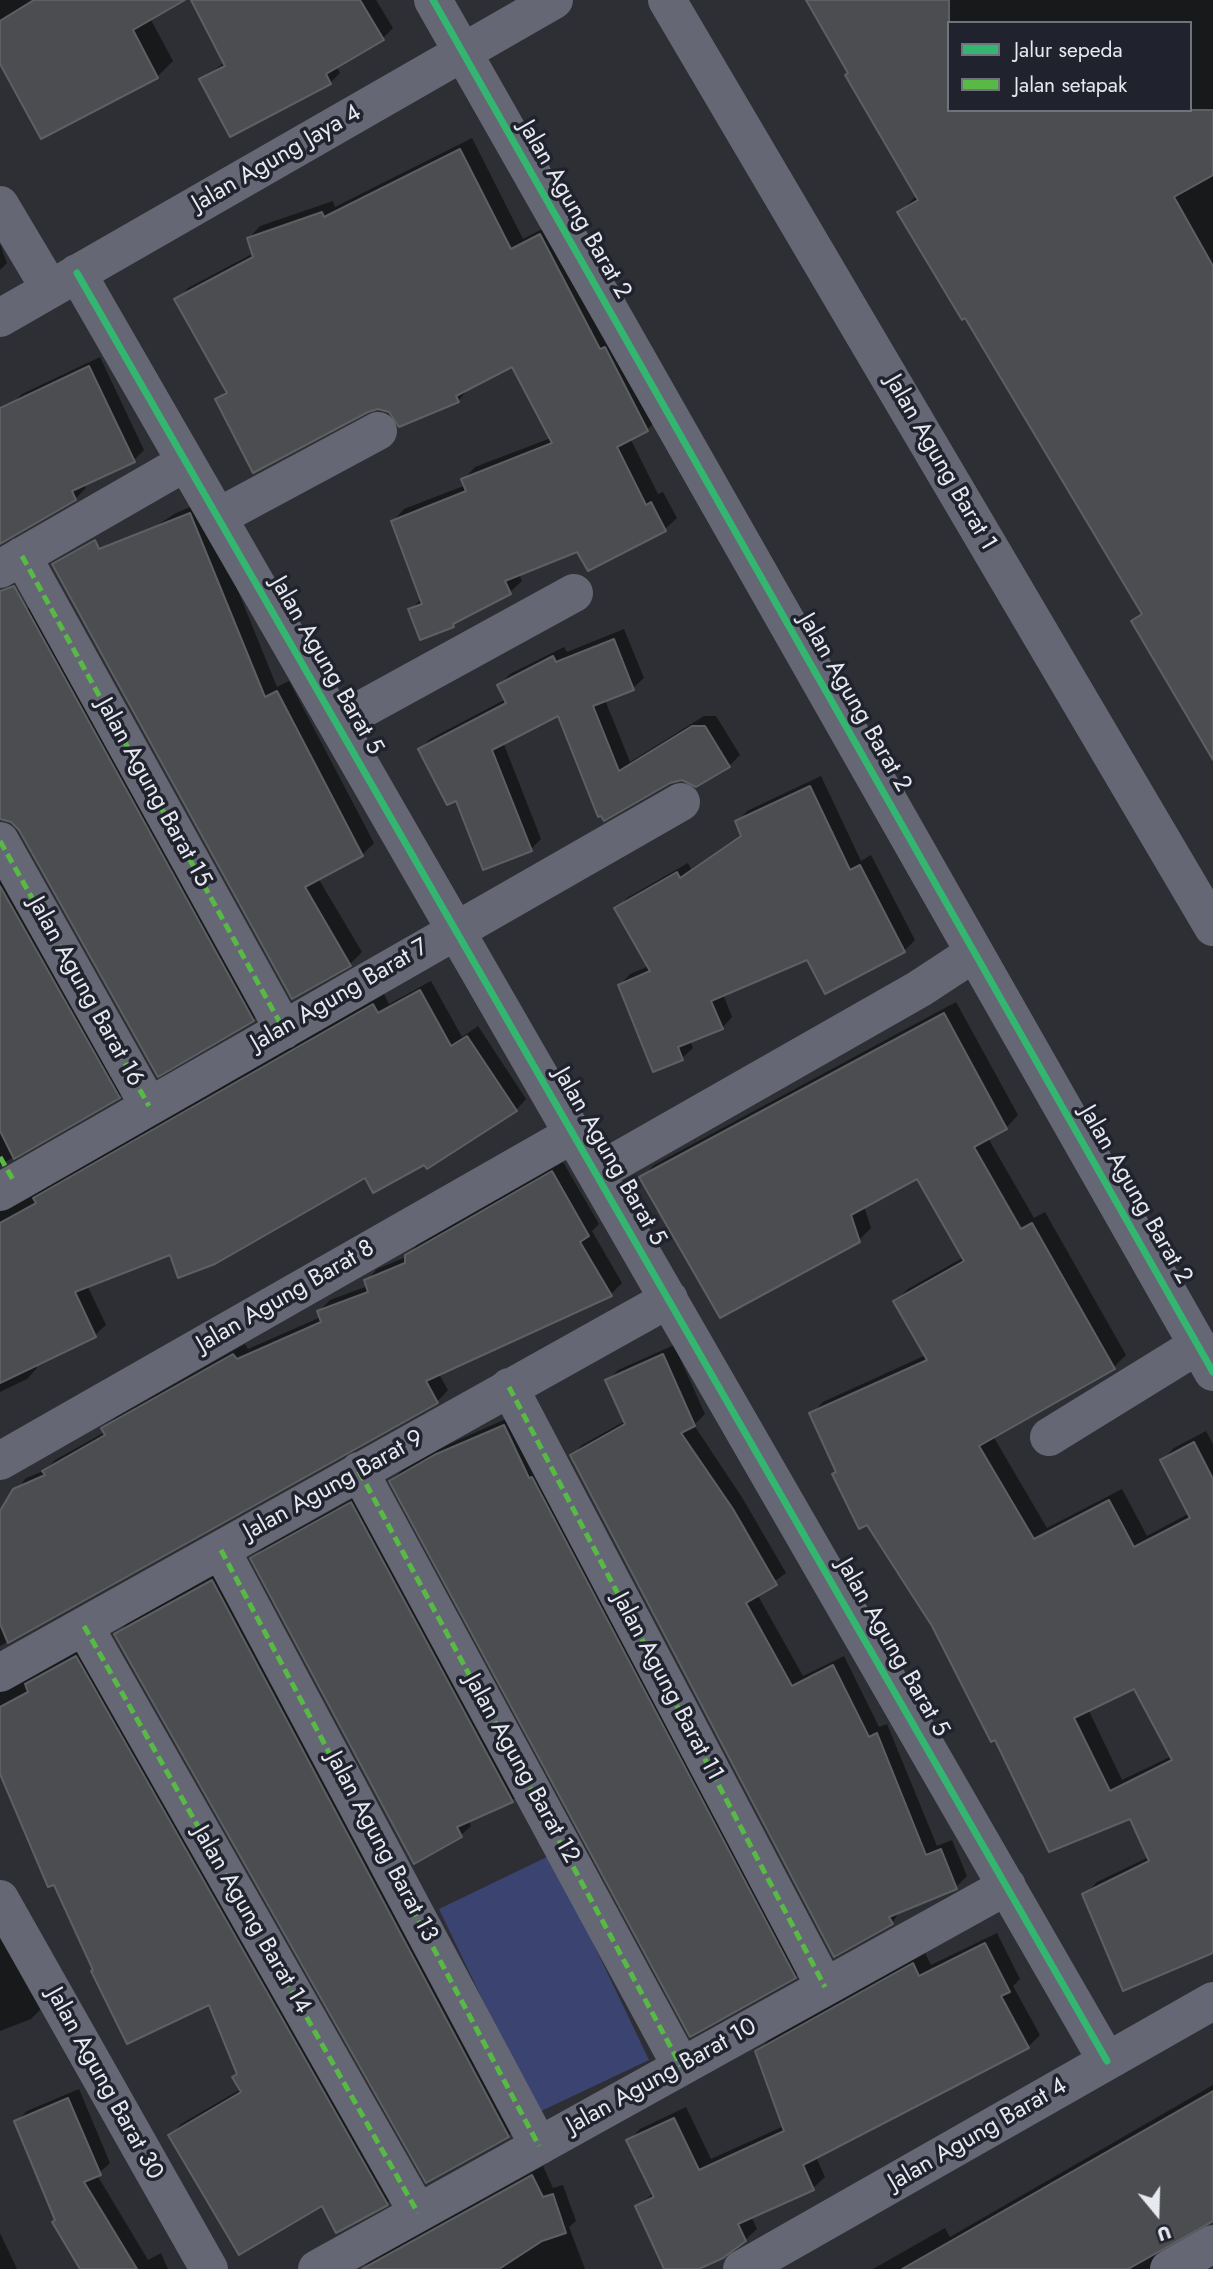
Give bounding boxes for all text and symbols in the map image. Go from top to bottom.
legend [947,21,1192,112]
text: Jalur sepeda [1014,35,1123,65]
text: Jalan setapak [1014,70,1127,100]
street label: Jalan Agung Jaya 4 [187,99,367,219]
street label: Jalan Agung Barat 2 [511,116,637,304]
street label: Jalan Agung Barat 1 [878,370,1002,556]
street label: Jalan Agung Barat 5 [263,572,389,760]
street label: Jalan Agung Barat 2 [791,609,917,797]
street label: Jalan Agung Barat 15 [89,693,217,893]
street label: Jalan Agung Barat 16 [21,892,149,1092]
street label: Jalan Agung Barat 7 [246,934,434,1058]
street label: Jalan Agung Barat 5 [546,1063,672,1251]
street label: Jalan Agung Barat 2 [1072,1101,1198,1289]
street label: Jalan Agung Barat 8 [192,1234,380,1360]
street label: Jalan Agung Barat 9 [239,1425,429,1547]
street label: Jalan Agung Barat 5 [829,1554,955,1742]
street label: Jalan Agung Barat 11 [605,1588,729,1786]
street label: Jalan Agung Barat 12 [457,1669,585,1869]
street label: Jalan Agung Barat 13 [319,1747,443,1947]
street label: Jalan Agung Barat 14 [185,1821,317,2019]
street label: Jalan Agung Barat 30 [39,1983,169,2185]
street label: Jalan Agung Barat 10 [562,2013,762,2141]
street label: Jalan Agung Barat 4 [884,2072,1072,2198]
north arrow [1122,2178,1192,2248]
text: U [1153,2218,1175,2248]

